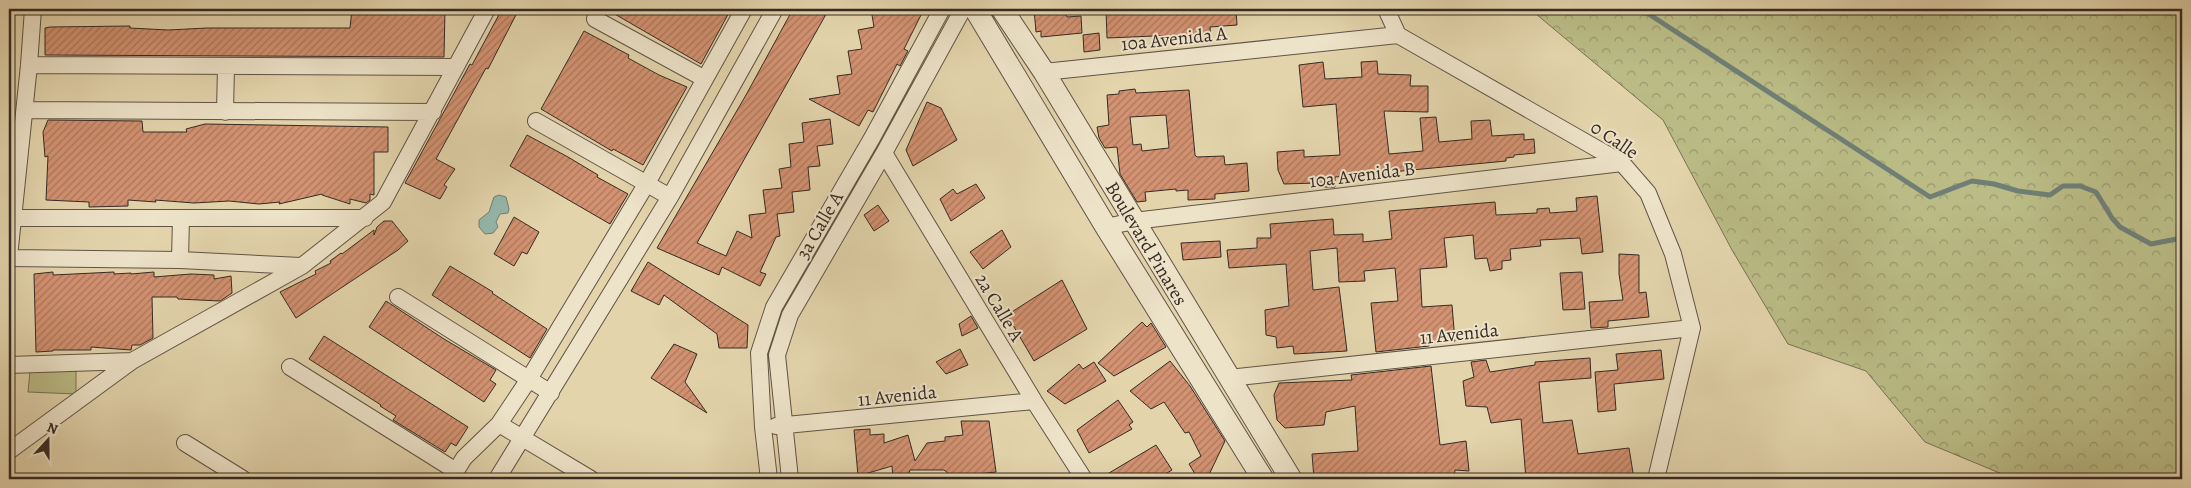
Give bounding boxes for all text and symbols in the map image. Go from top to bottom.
street label: 10a Avenida A [1120,20,1229,57]
street label: 0 Calle [1585,114,1643,165]
street label: 10a Avenida B [1308,156,1417,194]
street label: Boulevard Pinares [1099,177,1193,310]
street label: 3a Calle A [790,186,850,264]
street label: 2a Calle A [969,269,1030,347]
street label: 11 Avenida [1418,317,1500,351]
street label: 11 Avenida [856,379,938,413]
north arrow [22,416,72,466]
text: N [44,418,61,439]

